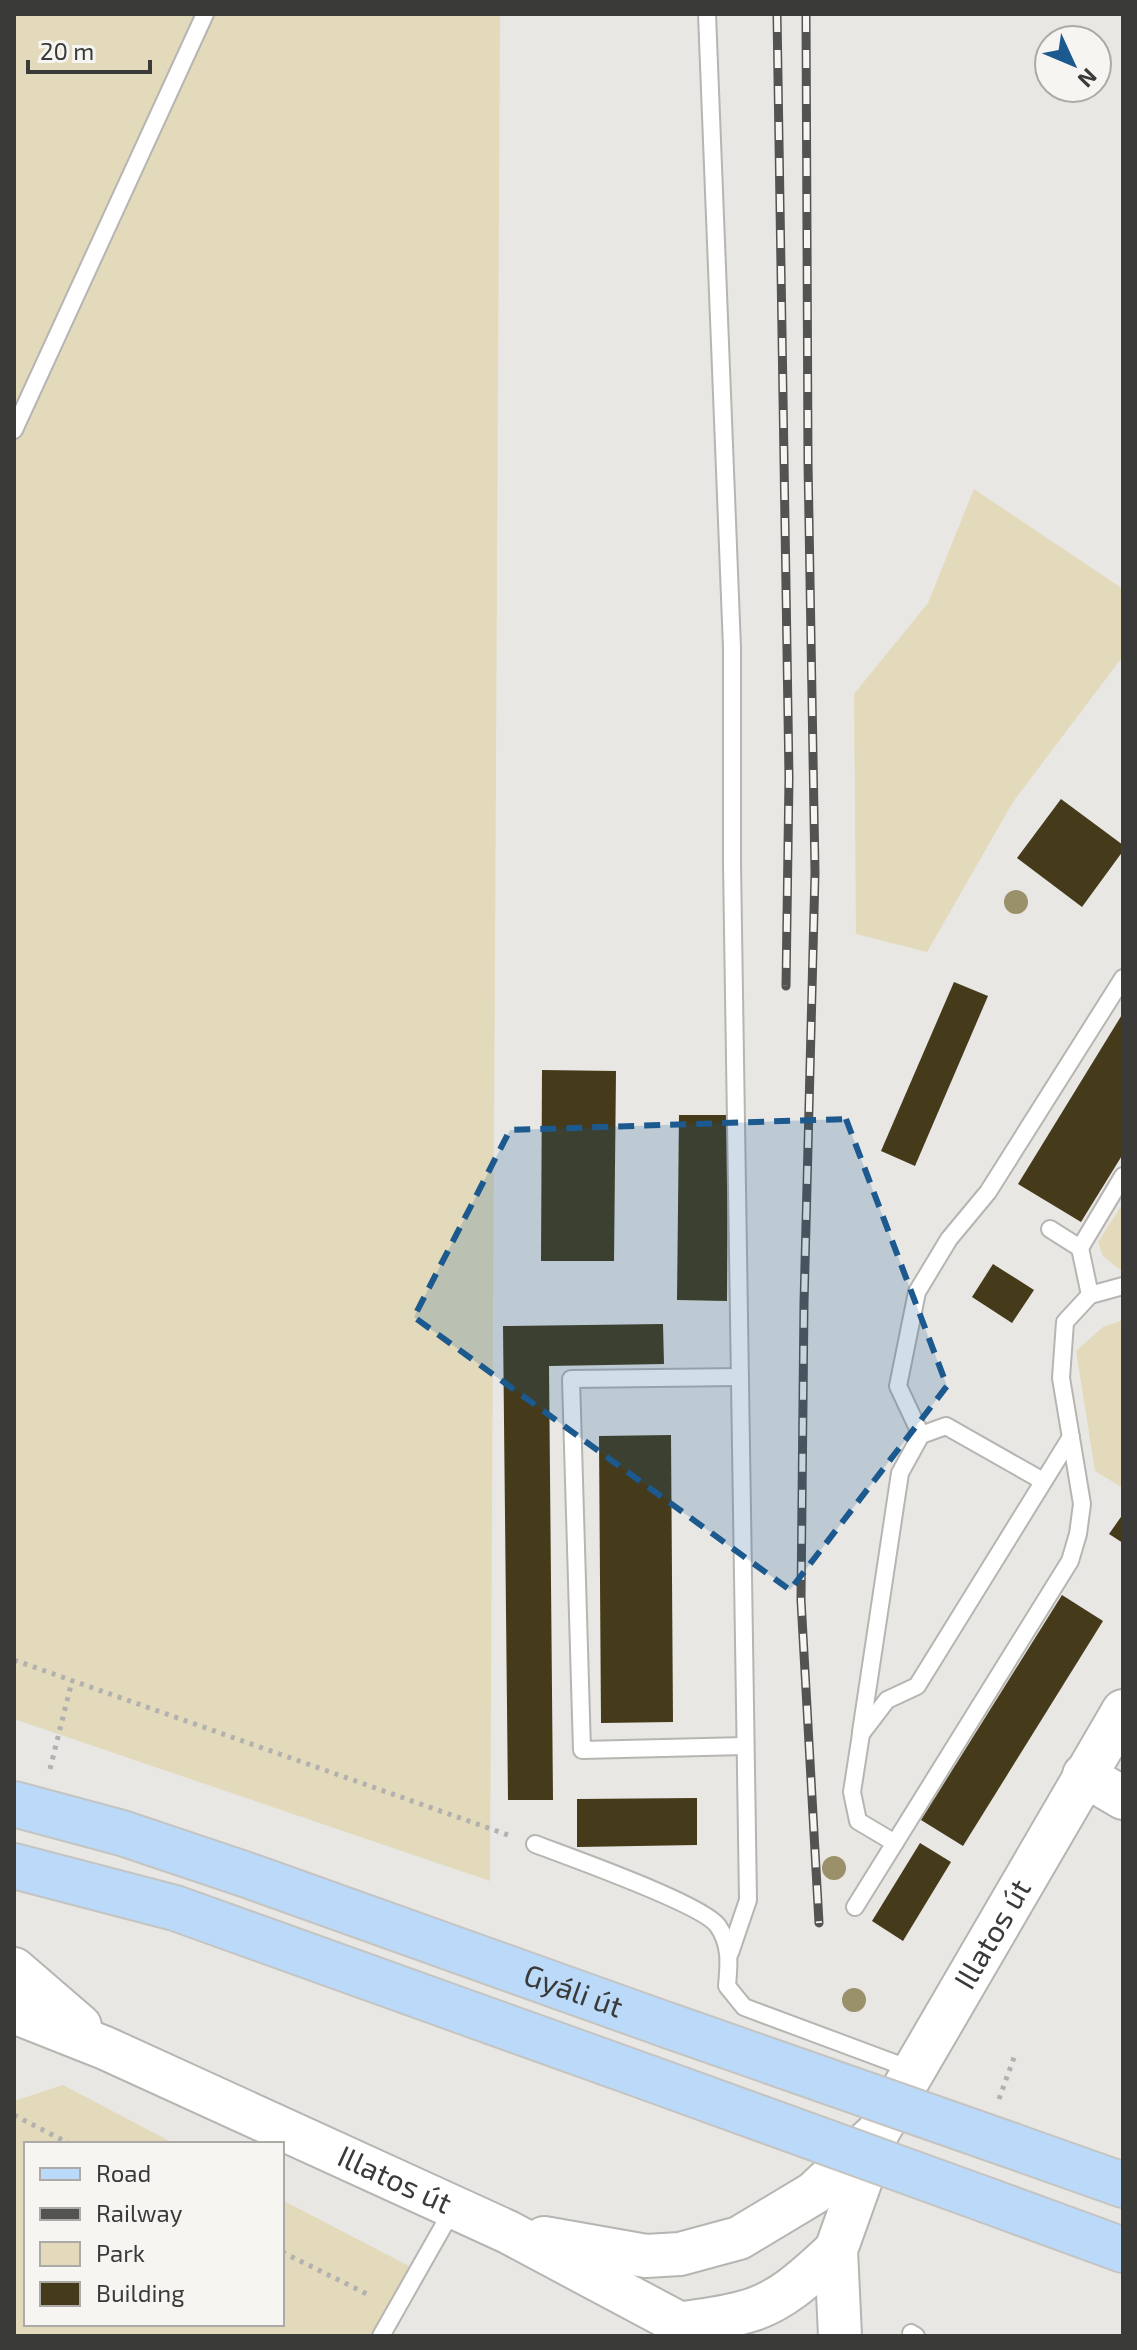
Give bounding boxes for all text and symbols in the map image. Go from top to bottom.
scale bar [28,24,150,74]
north arrow [1033,24,1113,104]
text: 20 m [40,36,94,65]
text: N [1073,64,1103,93]
street label: Illatos út [945,1872,1037,1995]
street label: Gyáli út [519,1955,628,2024]
street label: Illatos út [333,2137,458,2220]
legend [24,2142,284,2326]
text: Road [96,2158,151,2187]
text: Railway [96,2198,183,2227]
text: Park [96,2238,145,2267]
text: Building [96,2278,185,2307]

